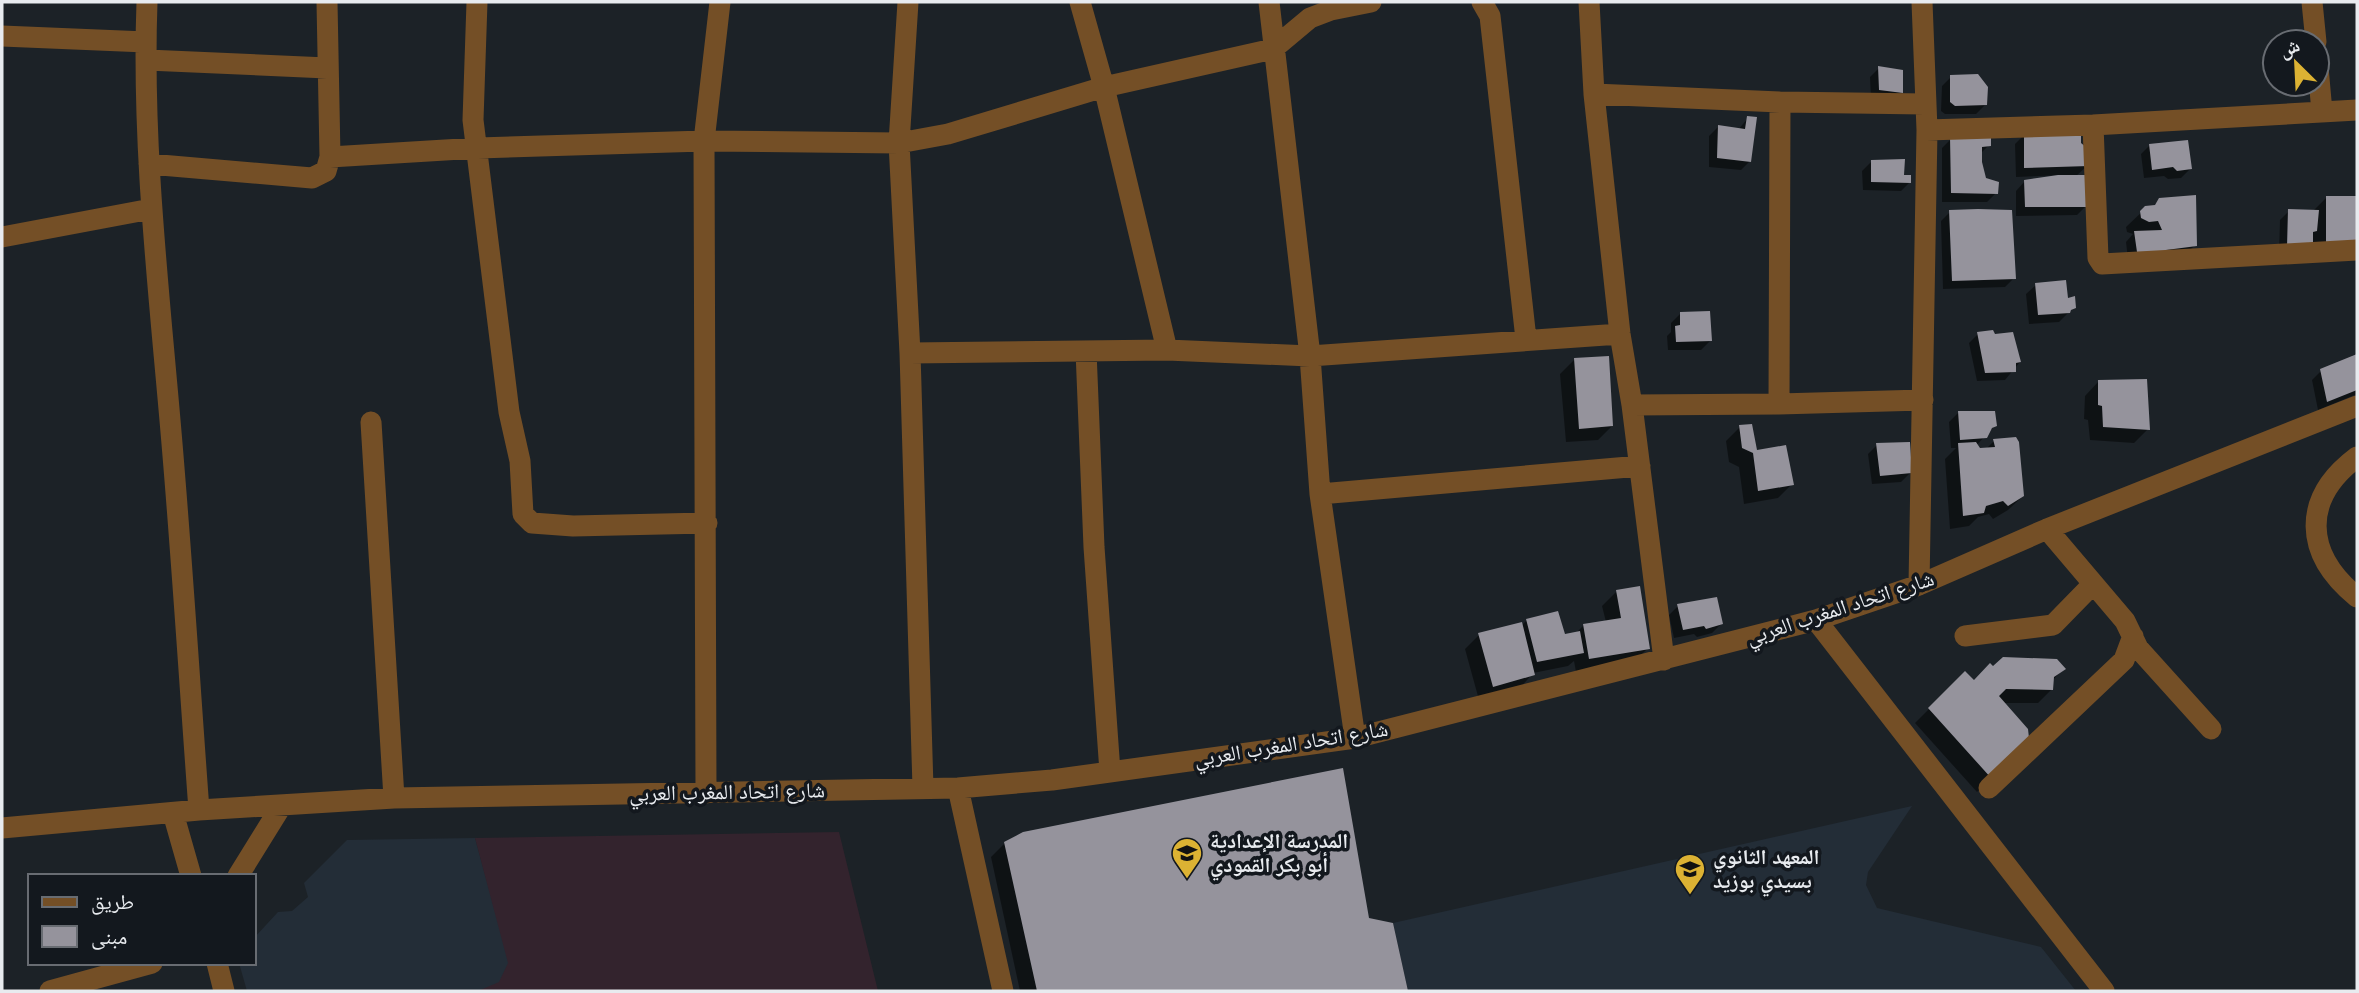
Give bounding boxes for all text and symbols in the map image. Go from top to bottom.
north arrow [2261,28,2331,98]
text: ش [2276,34,2303,63]
street label: شارع اتحاد المغرب العربي [1743,566,1938,654]
street label: شارع اتحاد المغرب العربي [1192,717,1390,775]
street label: شارع اتحاد المغرب العربي [629,778,825,810]
place label: المدرسة الإعدادية أبو بكر القمودي [1210,829,1348,881]
school or university icon: المدرسة الإعدادية أبو بكر القمودي [1170,836,1204,880]
place label: المعهد الثانوي بسيدي بوزيد [1713,845,1819,897]
school or university icon: المعهد الثانوي بسيدي بوزيد [1673,852,1707,896]
legend [28,874,256,965]
text: طريق [91,890,134,915]
text: مبنى [91,925,127,950]

